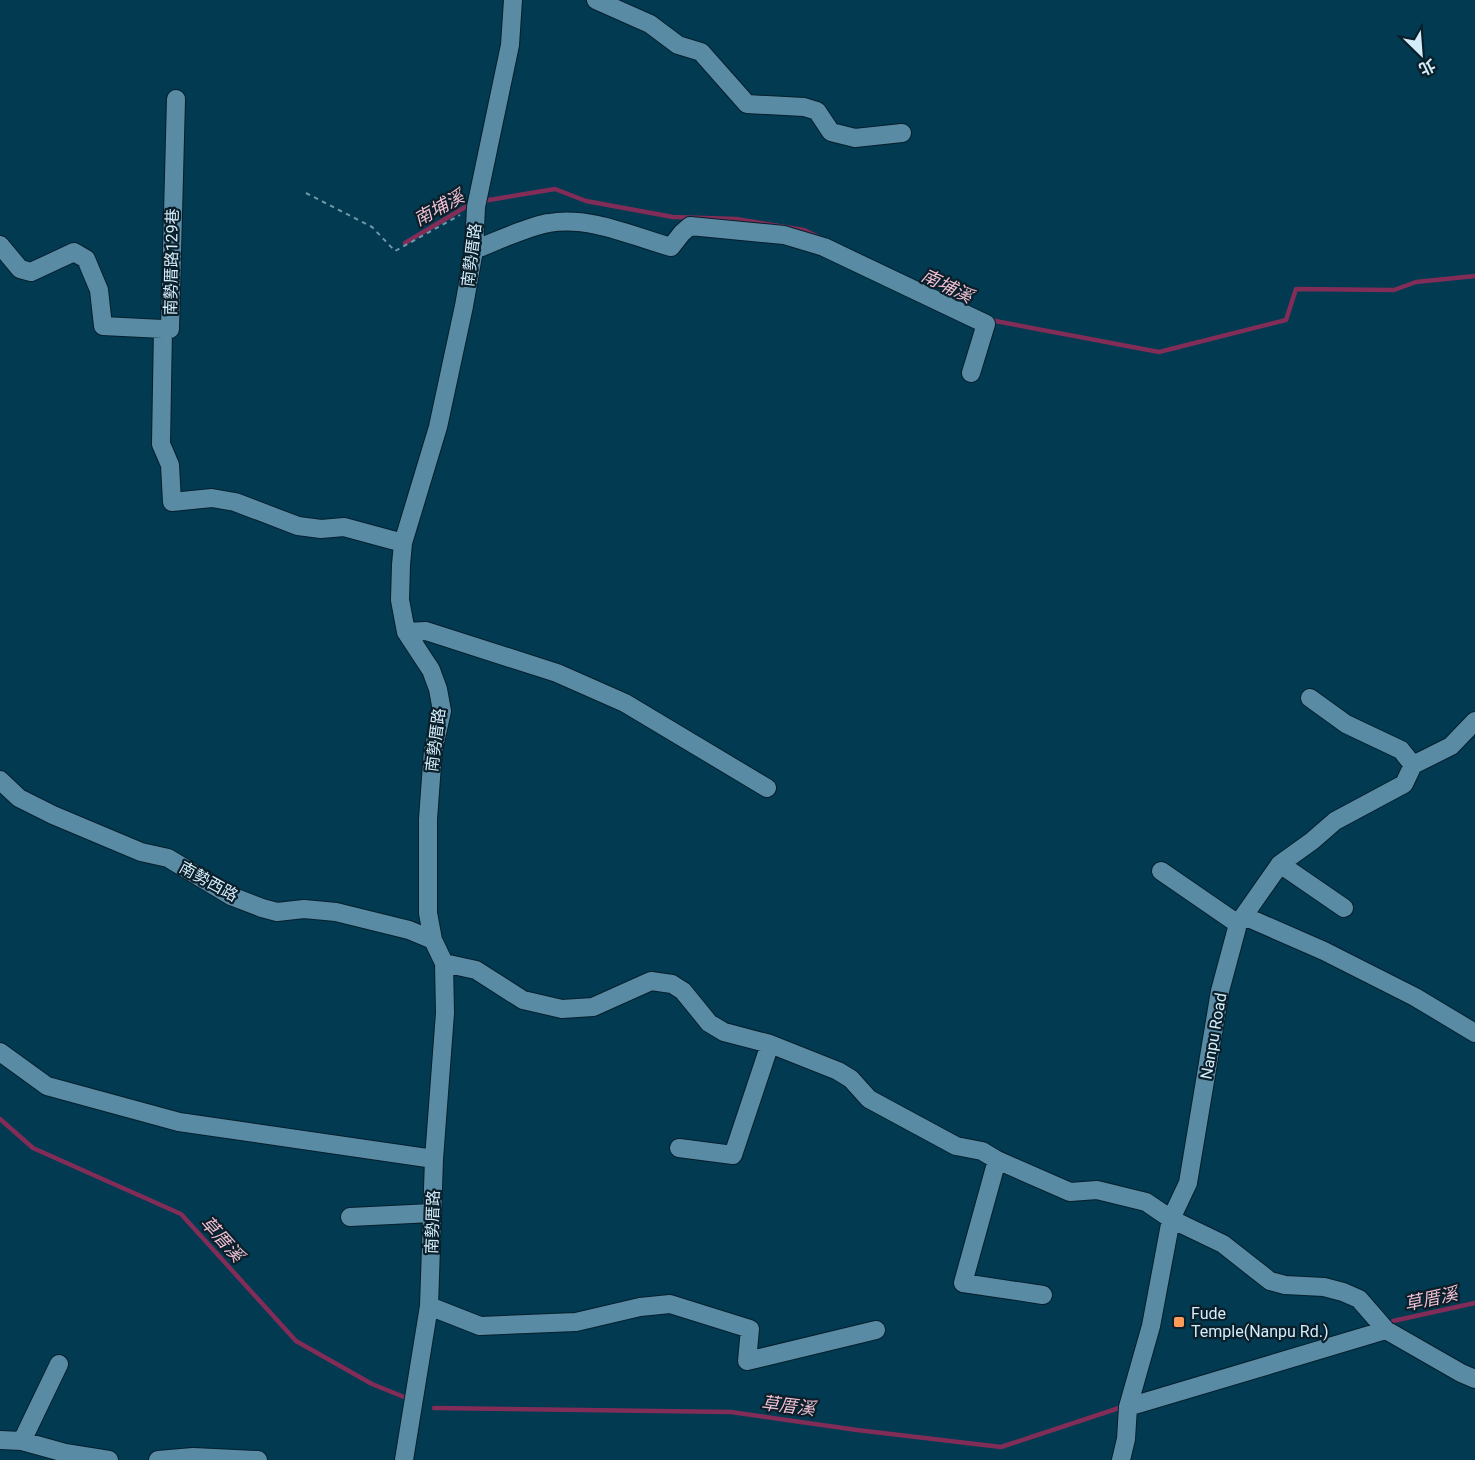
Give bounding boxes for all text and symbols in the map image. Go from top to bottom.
north arrow [1391,24,1451,84]
text: 北 [1416,55,1438,79]
water label: 南埔溪 [410,184,470,230]
street label: 南勢厝路129巷 [161,208,182,316]
street label: 南勢厝路 [458,222,485,288]
water label: 南埔溪 [918,264,979,308]
street label: 南勢厝路 [422,707,449,773]
street label: 南勢西路 [176,858,241,905]
street label: Nanpu Road [1197,991,1230,1081]
street label: 南勢厝路 [422,1190,443,1254]
water label: 草厝溪 [197,1212,250,1268]
water label: 草厝溪 [1402,1282,1462,1314]
place label: Fude Temple(Nanpu Rd.) [1191,1304,1329,1341]
marker: Fude Temple(Nanpu Rd.) [1172,1315,1186,1329]
water label: 草厝溪 [760,1392,819,1420]

